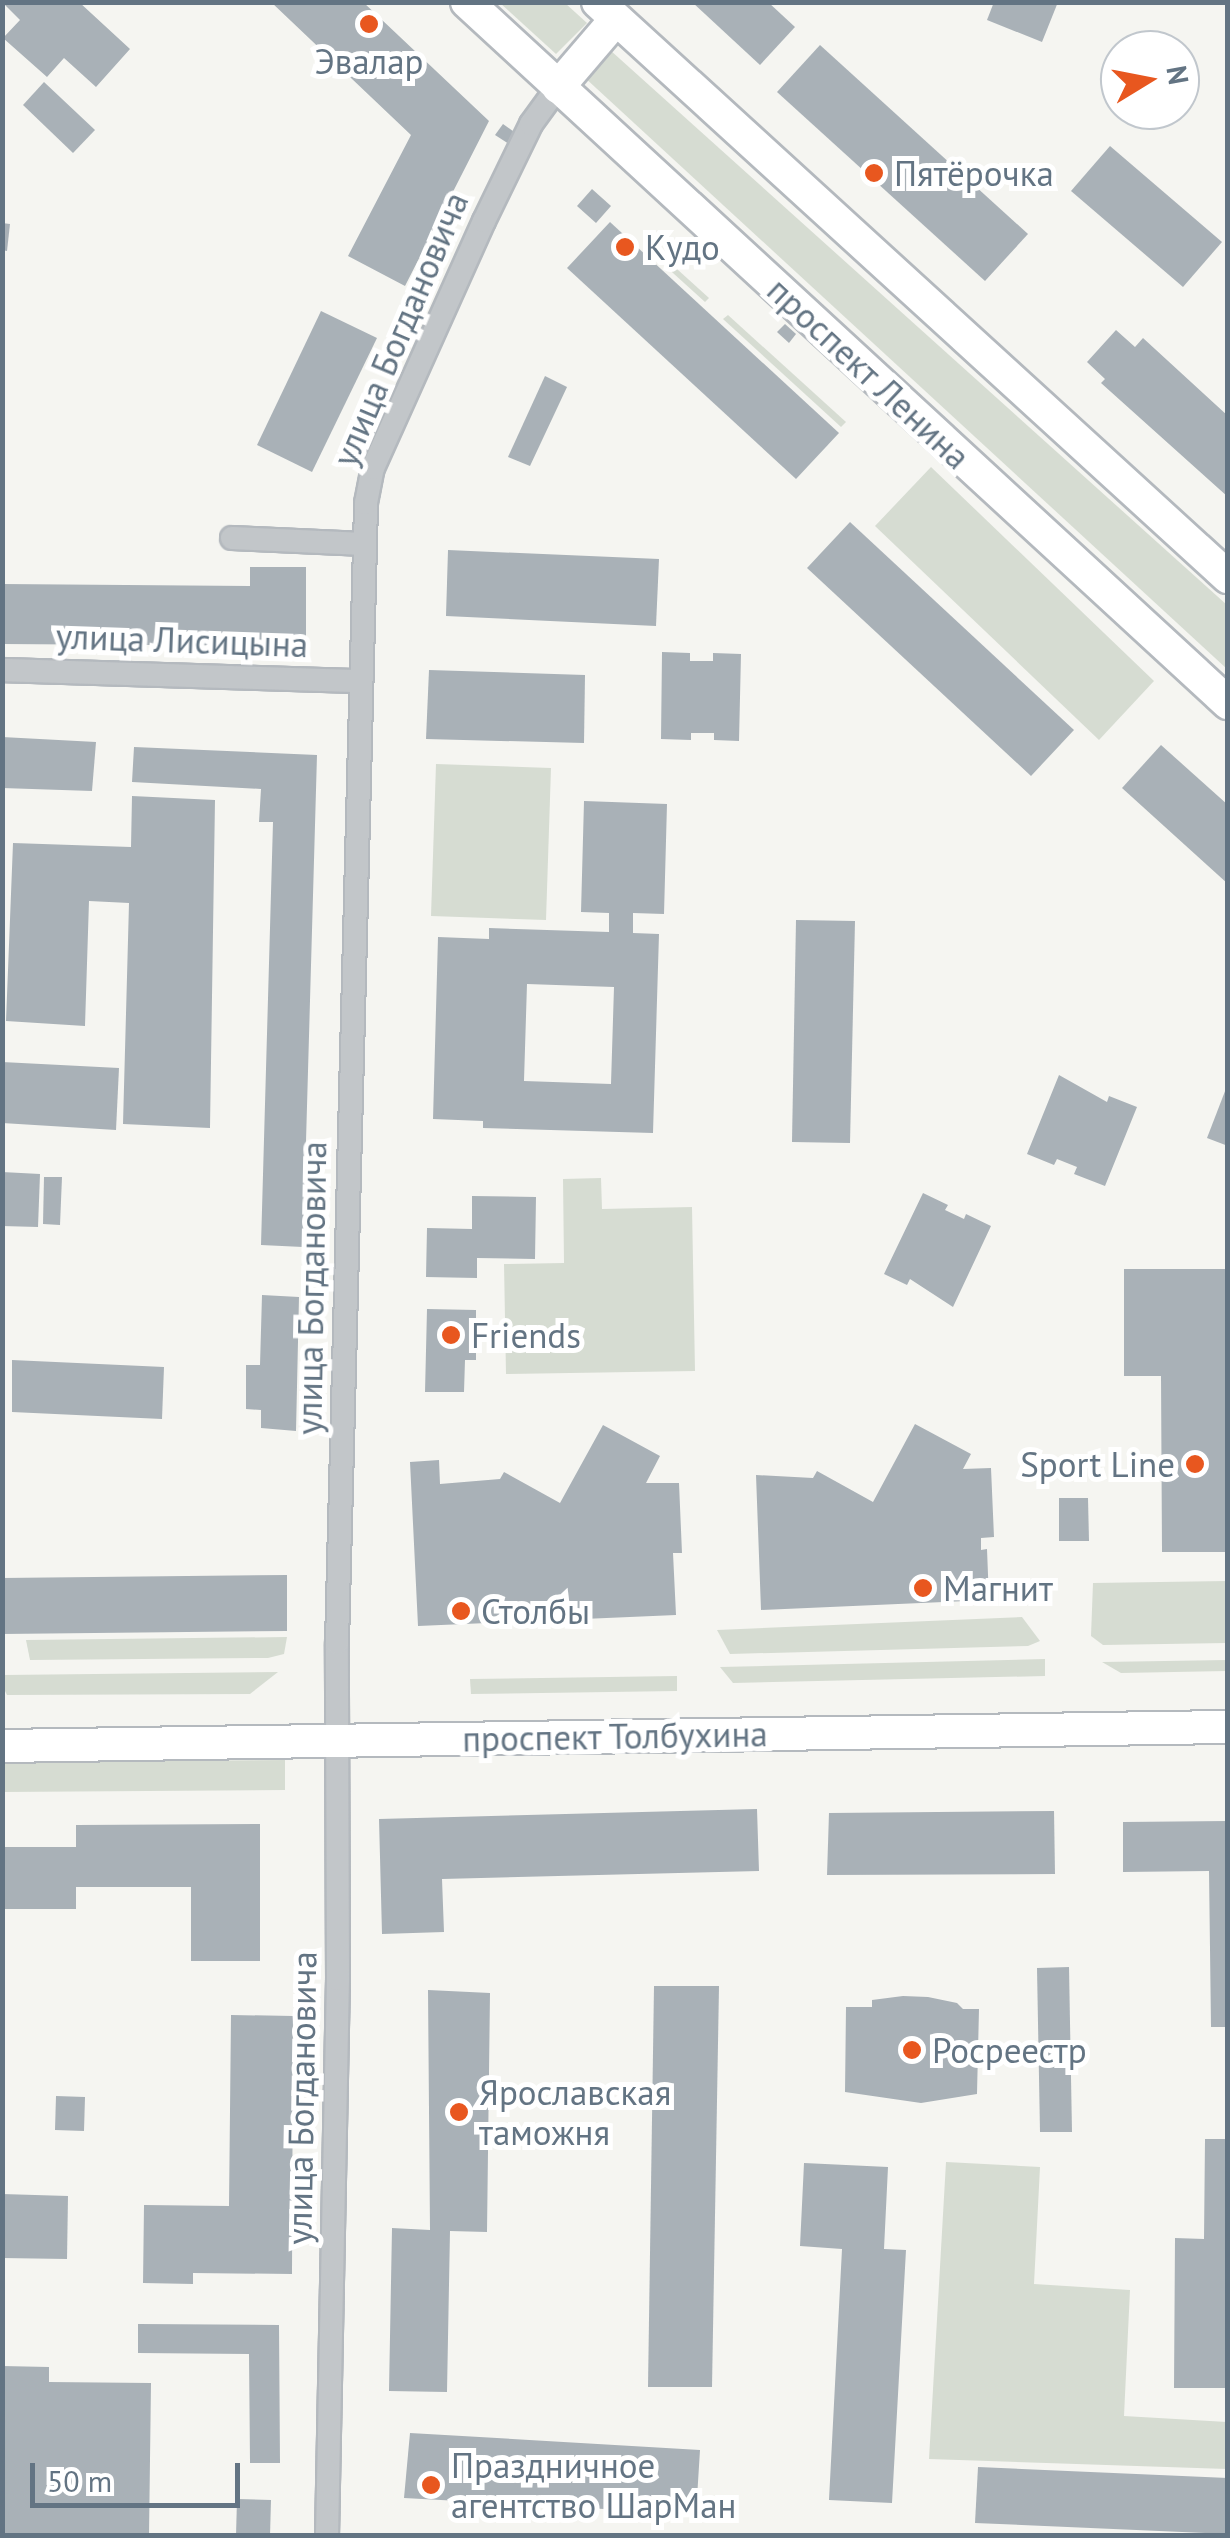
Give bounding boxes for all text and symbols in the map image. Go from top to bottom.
marker: Эвалар [358,13,380,35]
north arrow [1100,30,1200,130]
place label: Эвалар [315,40,423,82]
text: N [1158,63,1198,87]
place label: Пятёрочка [894,152,1054,194]
marker: Пятёрочка [863,162,885,184]
street label: улица Богдановича [323,186,477,472]
place label: Кудо [645,226,720,268]
marker: Кудо [614,236,636,258]
street label: проспект Ленина [759,268,979,478]
street label: улица Лисицына [55,615,309,665]
street label: улица Богдановича [287,1141,335,1435]
place label: Friends [471,1314,581,1356]
marker: Friends [440,1324,462,1346]
place label: Sport Line [1020,1443,1175,1485]
marker: Sport Line [1184,1453,1206,1475]
place label: Магнит [943,1567,1053,1609]
marker: Магнит [912,1577,934,1599]
place label: Столбы [481,1590,590,1632]
marker: Столбы [450,1600,472,1622]
street label: проспект Толбухина [461,1712,769,1760]
street label: улица Богдановича [277,1951,325,2245]
place label: Росреестр [932,2029,1087,2071]
marker: Росреестр [901,2039,923,2061]
place label: Ярославская таможня [479,2071,671,2153]
marker: Ярославская таможня [448,2101,470,2123]
scale bar [35,2443,245,2505]
place label: Праздничное агентство ШарМан [451,2444,736,2526]
text: 50 m [47,2461,112,2500]
marker: Праздничное агентство ШарМан [420,2474,442,2496]

